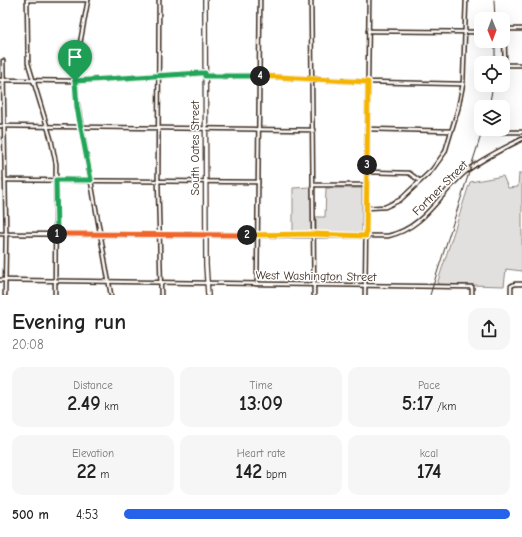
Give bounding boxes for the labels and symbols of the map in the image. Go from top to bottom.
north arrow [474,12,510,48]
pin [58,40,92,81]
pin: 4 [250,66,270,86]
street label: South Oates Street [188,100,202,196]
pin: 3 [357,155,377,175]
street label: Fortner Street [410,157,471,218]
pin: 1 [47,224,67,244]
pin: 2 [237,225,257,245]
street label: West Washington Street [255,268,377,284]

